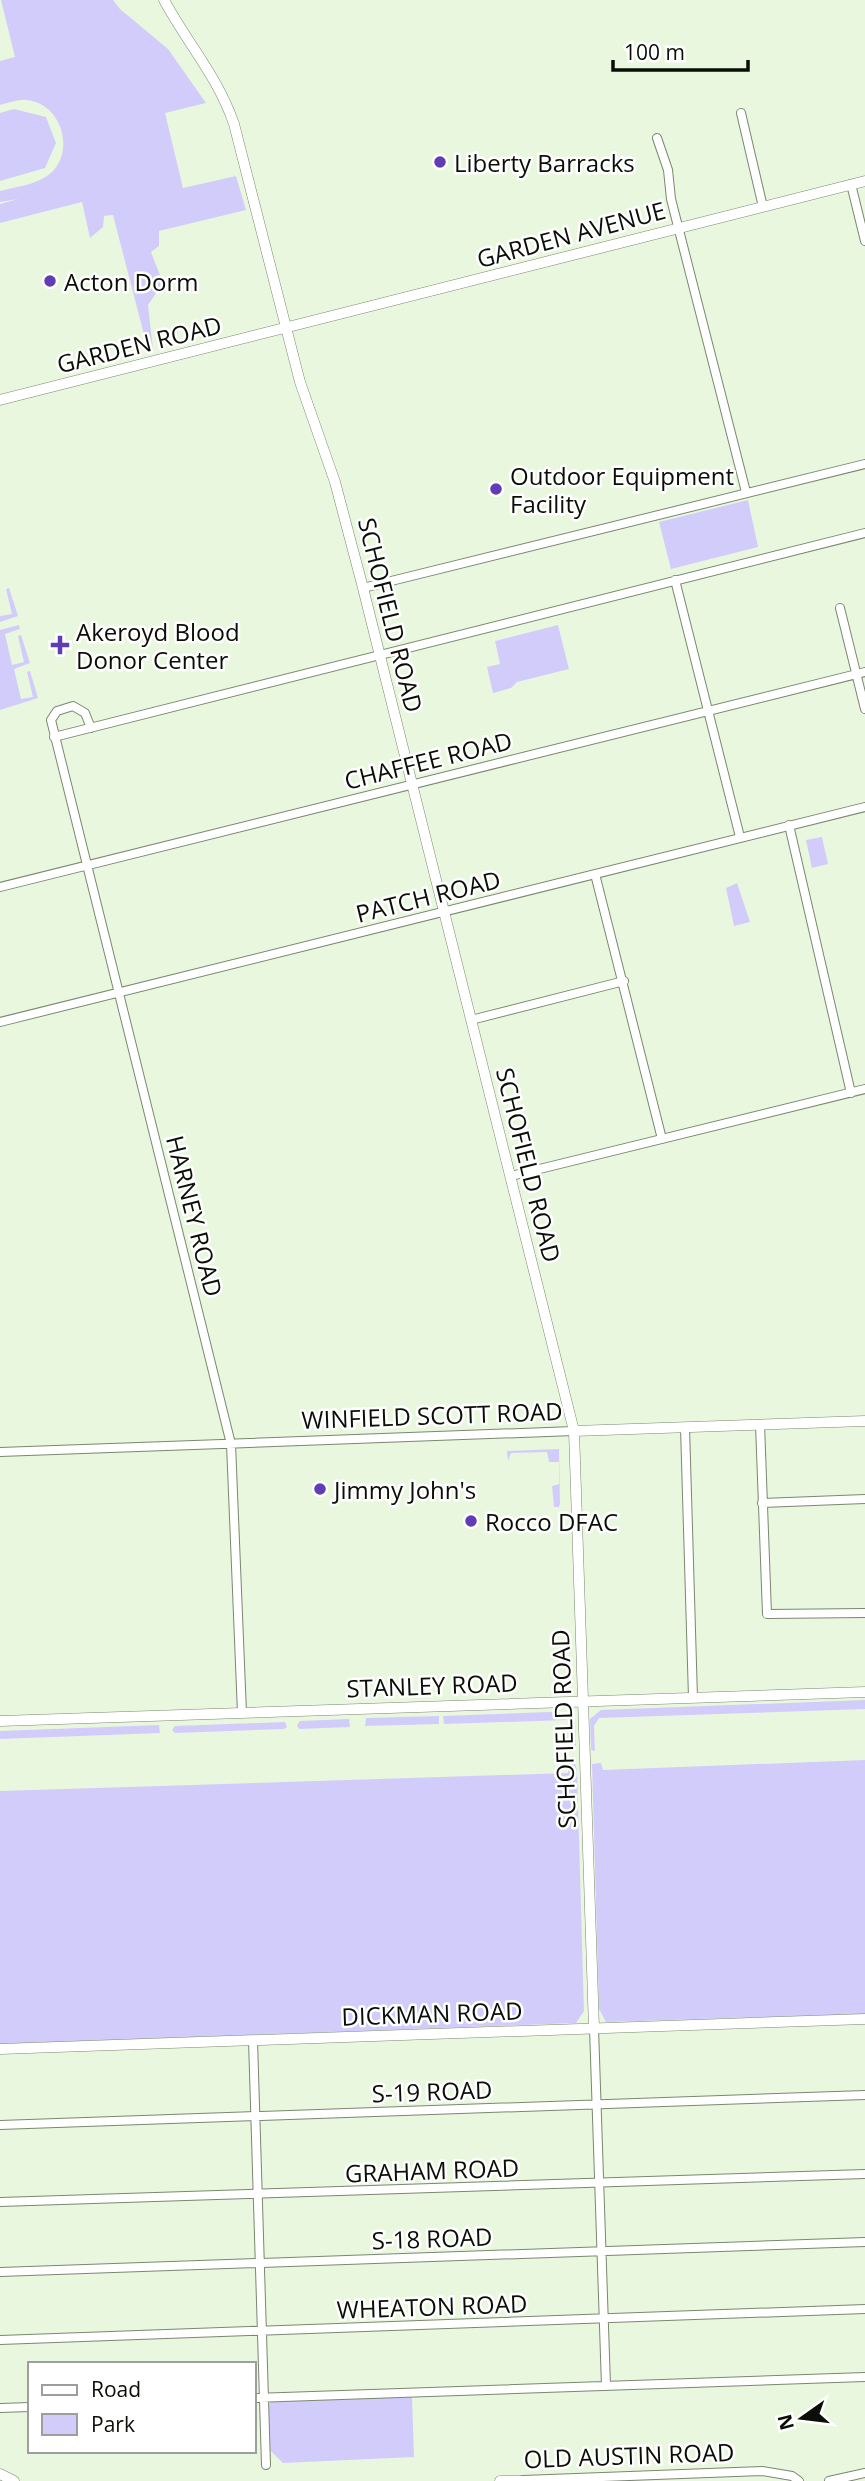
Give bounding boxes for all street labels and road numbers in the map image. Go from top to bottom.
street label: GARDEN AVENUE [473,193,669,275]
street label: GARDEN ROAD [53,308,225,380]
street label: SCHOFIELD ROAD [351,514,431,716]
street label: CHAFFEE ROAD [341,723,515,797]
street label: PATCH ROAD [352,862,504,930]
street label: SCHOFIELD ROAD [489,1064,569,1266]
street label: HARNEY ROAD [159,1132,231,1300]
street label: WINFIELD SCOTT ROAD [301,1394,563,1436]
street label: SCHOFIELD ROAD [543,1629,583,1829]
street label: STANLEY ROAD [346,1666,518,1704]
street label: DICKMAN ROAD [341,1993,523,2033]
street label: S-19 ROAD [371,2072,493,2110]
street label: GRAHAM ROAD [344,2150,520,2190]
street label: S-18 ROAD [371,2219,493,2257]
street label: WHEATON ROAD [336,2286,528,2326]
street label: OLD AUSTIN ROAD [523,2435,735,2475]

